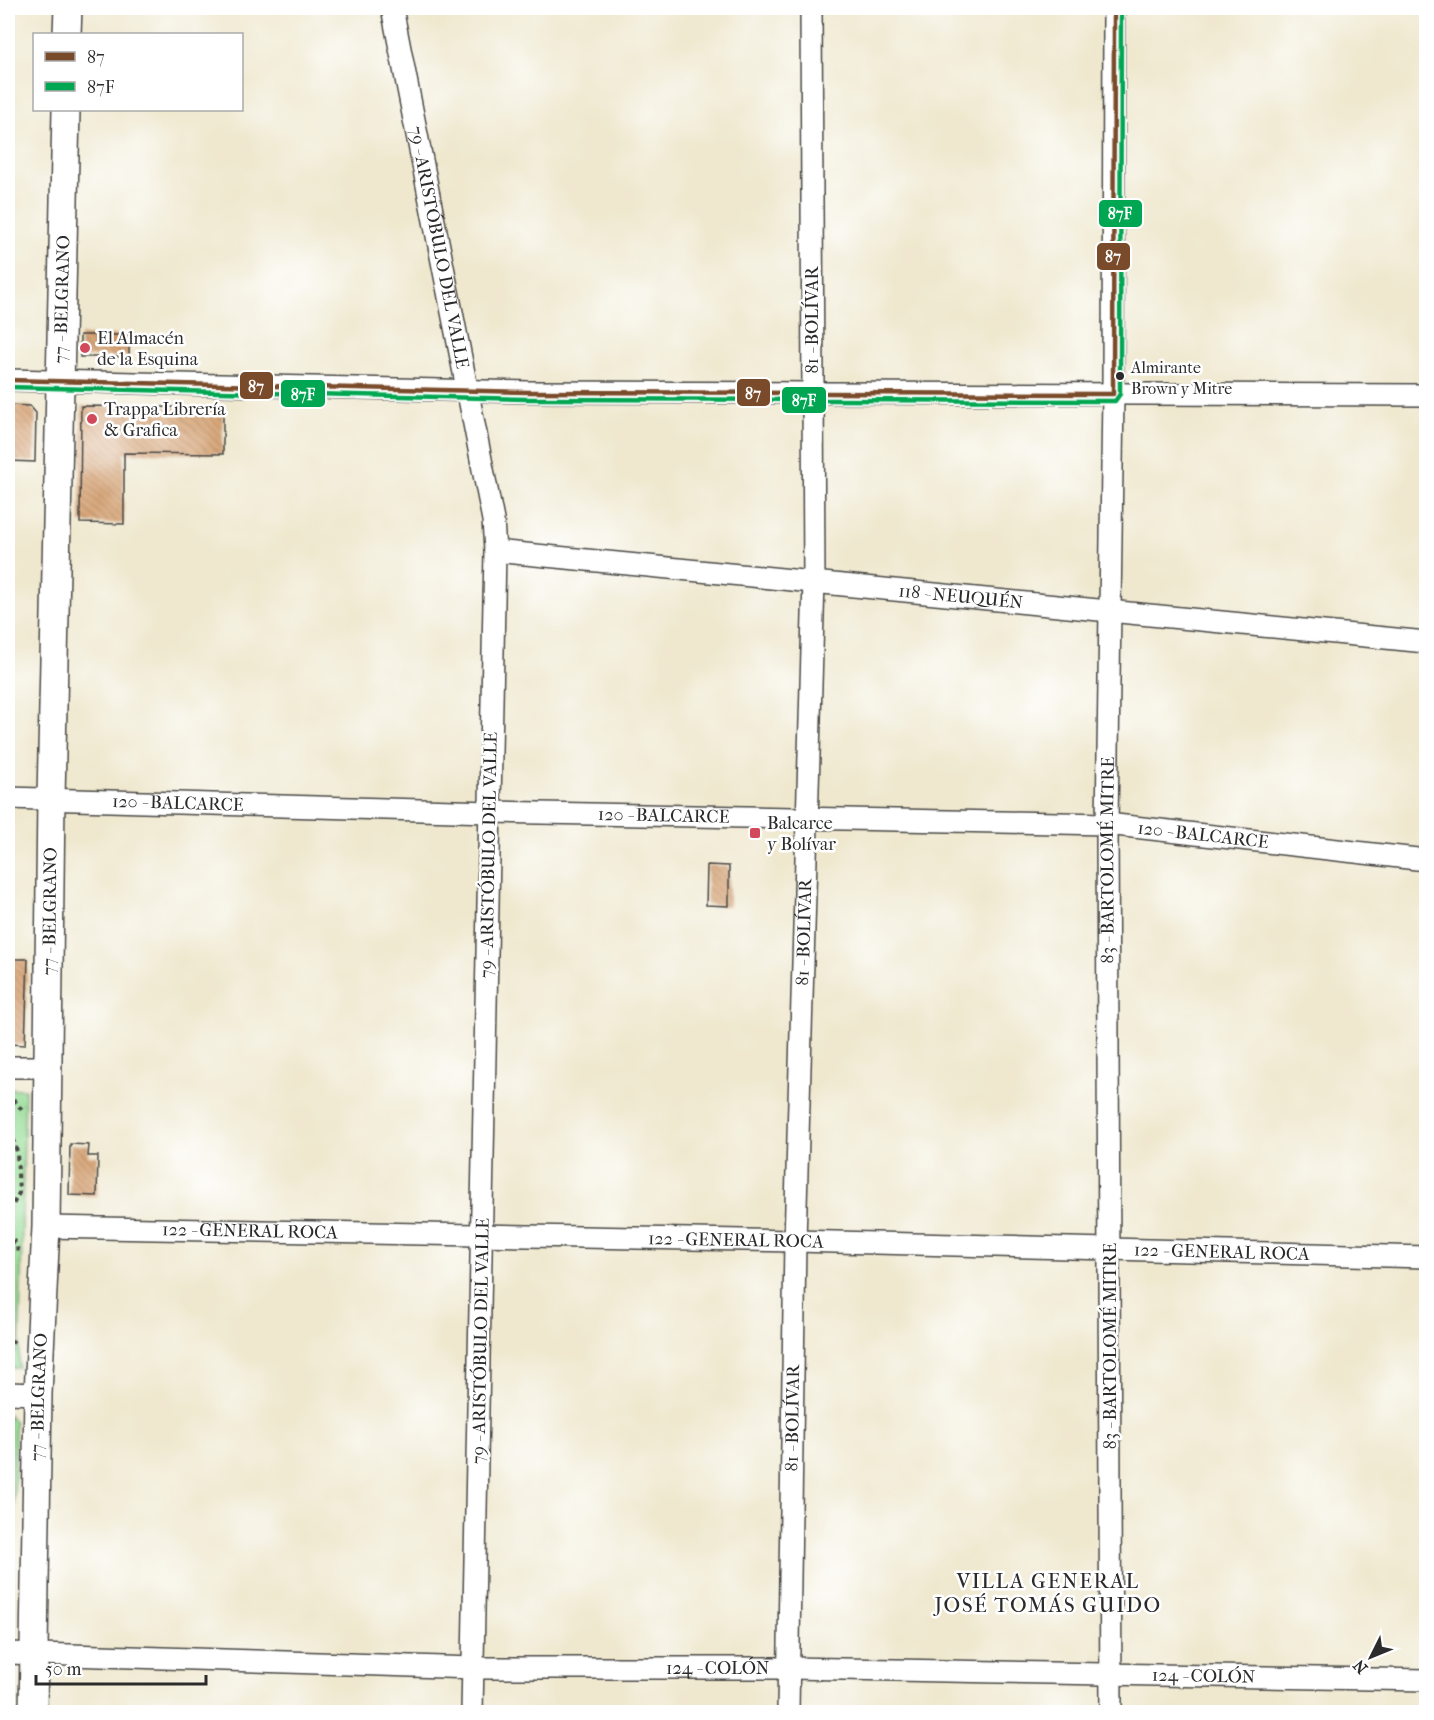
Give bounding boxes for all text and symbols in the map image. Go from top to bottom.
legend [33,33,243,111]
text: 87 [87,47,105,68]
text: 87F [87,77,115,98]
street label: 79 - ARISTÓBULO DEL VALLE [405,124,473,370]
line badge: 87F [1098,199,1143,228]
text: 87F [1108,204,1133,223]
street label: 77 - BELGRANO [50,235,74,364]
line badge: 87 [1096,242,1131,271]
text: 87 [1105,247,1121,266]
street label: 81 - BOLÍVAR [801,266,823,373]
place label: El Almacén de la Esquina [97,328,199,370]
marker: El Almacén de la Esquina [78,341,92,355]
place label: Almirante Brown y Mitre [1130,358,1232,398]
marker: Almirante Brown y Mitre [1114,370,1126,382]
line badge: 87 [239,371,274,400]
text: 87 [248,377,264,396]
line badge: 87 [736,378,771,407]
line badge: 87F [280,379,326,408]
text: 87 [745,384,761,403]
text: 87F [291,385,316,404]
line badge: 87F [781,386,827,414]
text: 87F [792,391,817,410]
place label: Trappa Librería & Grafica [104,399,226,441]
marker: Trappa Librería & Grafica [85,412,99,426]
street label: 118 - NEUQUÉN [897,580,1024,613]
street label: 79 - ARISTÓBULO DEL VALLE [474,732,502,978]
street label: 83 - BARTOLOMÉ MITRE [1095,756,1118,963]
street label: 120 - BALCARCE [112,791,244,815]
street label: 120 - BALCARCE [598,804,730,827]
place label: Balcarce y Bolívar [767,813,836,855]
street label: 120 - BALCARCE [1136,817,1270,853]
marker: Balcarce y Bolívar [748,826,762,840]
street label: 77 - BELGRANO [38,847,61,976]
street label: 81 - BOLÍVAR [792,877,816,986]
street label: 79 - ARISTÓBULO DEL VALLE [466,1218,494,1464]
street label: 122 - GENERAL ROCA [162,1219,338,1243]
street label: 122 - GENERAL ROCA [648,1228,824,1252]
street label: 122 - GENERAL ROCA [1134,1239,1310,1265]
street label: 83 - BARTOLOMÉ MITRE [1099,1243,1121,1449]
street label: 77 - BELGRANO [26,1332,51,1461]
street label: 81 - BOLÍVAR [781,1363,804,1472]
district label: VILLA GENERAL JOSÉ TOMÁS GUIDO [932,1569,1162,1617]
north arrow [1341,1627,1401,1687]
scale bar [36,1648,206,1686]
text: N [1349,1655,1371,1678]
street label: 124 - COLÓN [666,1656,770,1679]
text: 50 m [45,1659,82,1680]
street label: 124 - COLÓN [1152,1664,1256,1687]

